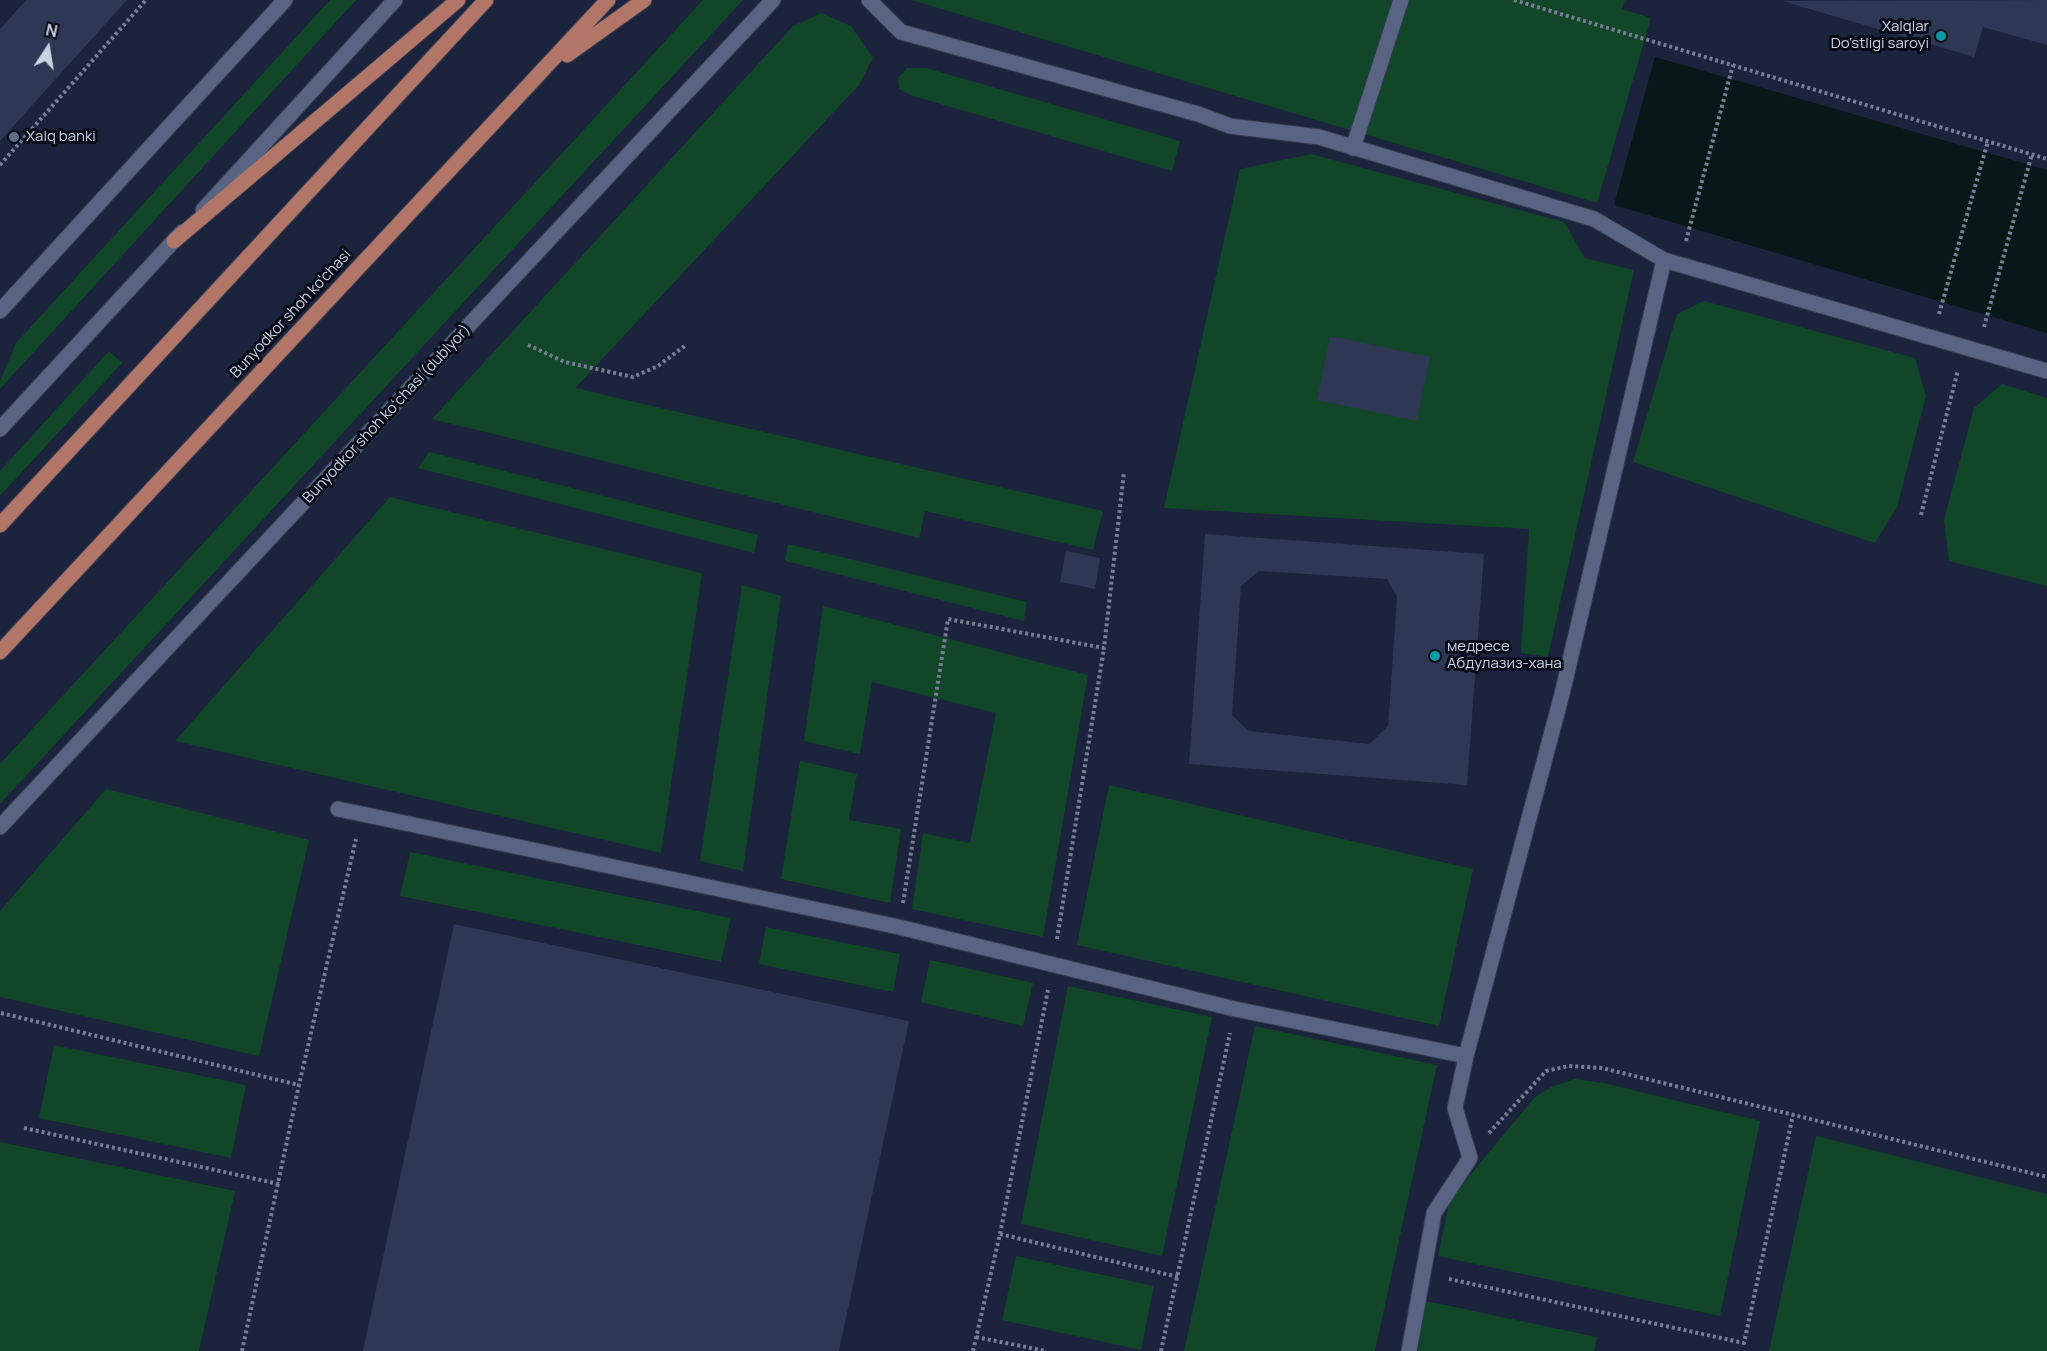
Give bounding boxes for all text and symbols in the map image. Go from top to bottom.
north arrow [18,18,78,78]
text: N [44,18,60,42]
place label: Xalqlar Do'stligi saroyi [1831,18,1929,53]
marker: Xalqlar Do'stligi saroyi [1934,29,1948,43]
place label: Xalq banki [26,128,96,146]
marker: Xalq banki [7,130,21,144]
street label: Bunyodkor shoh ko'chasi [227,246,355,382]
street label: Bunyodkor shoh koʻchasi (dublyor) [299,321,475,507]
place label: медресе Абдулазиз-хана [1447,638,1562,673]
marker: медресе Абдулазиз-хана [1428,649,1442,663]

